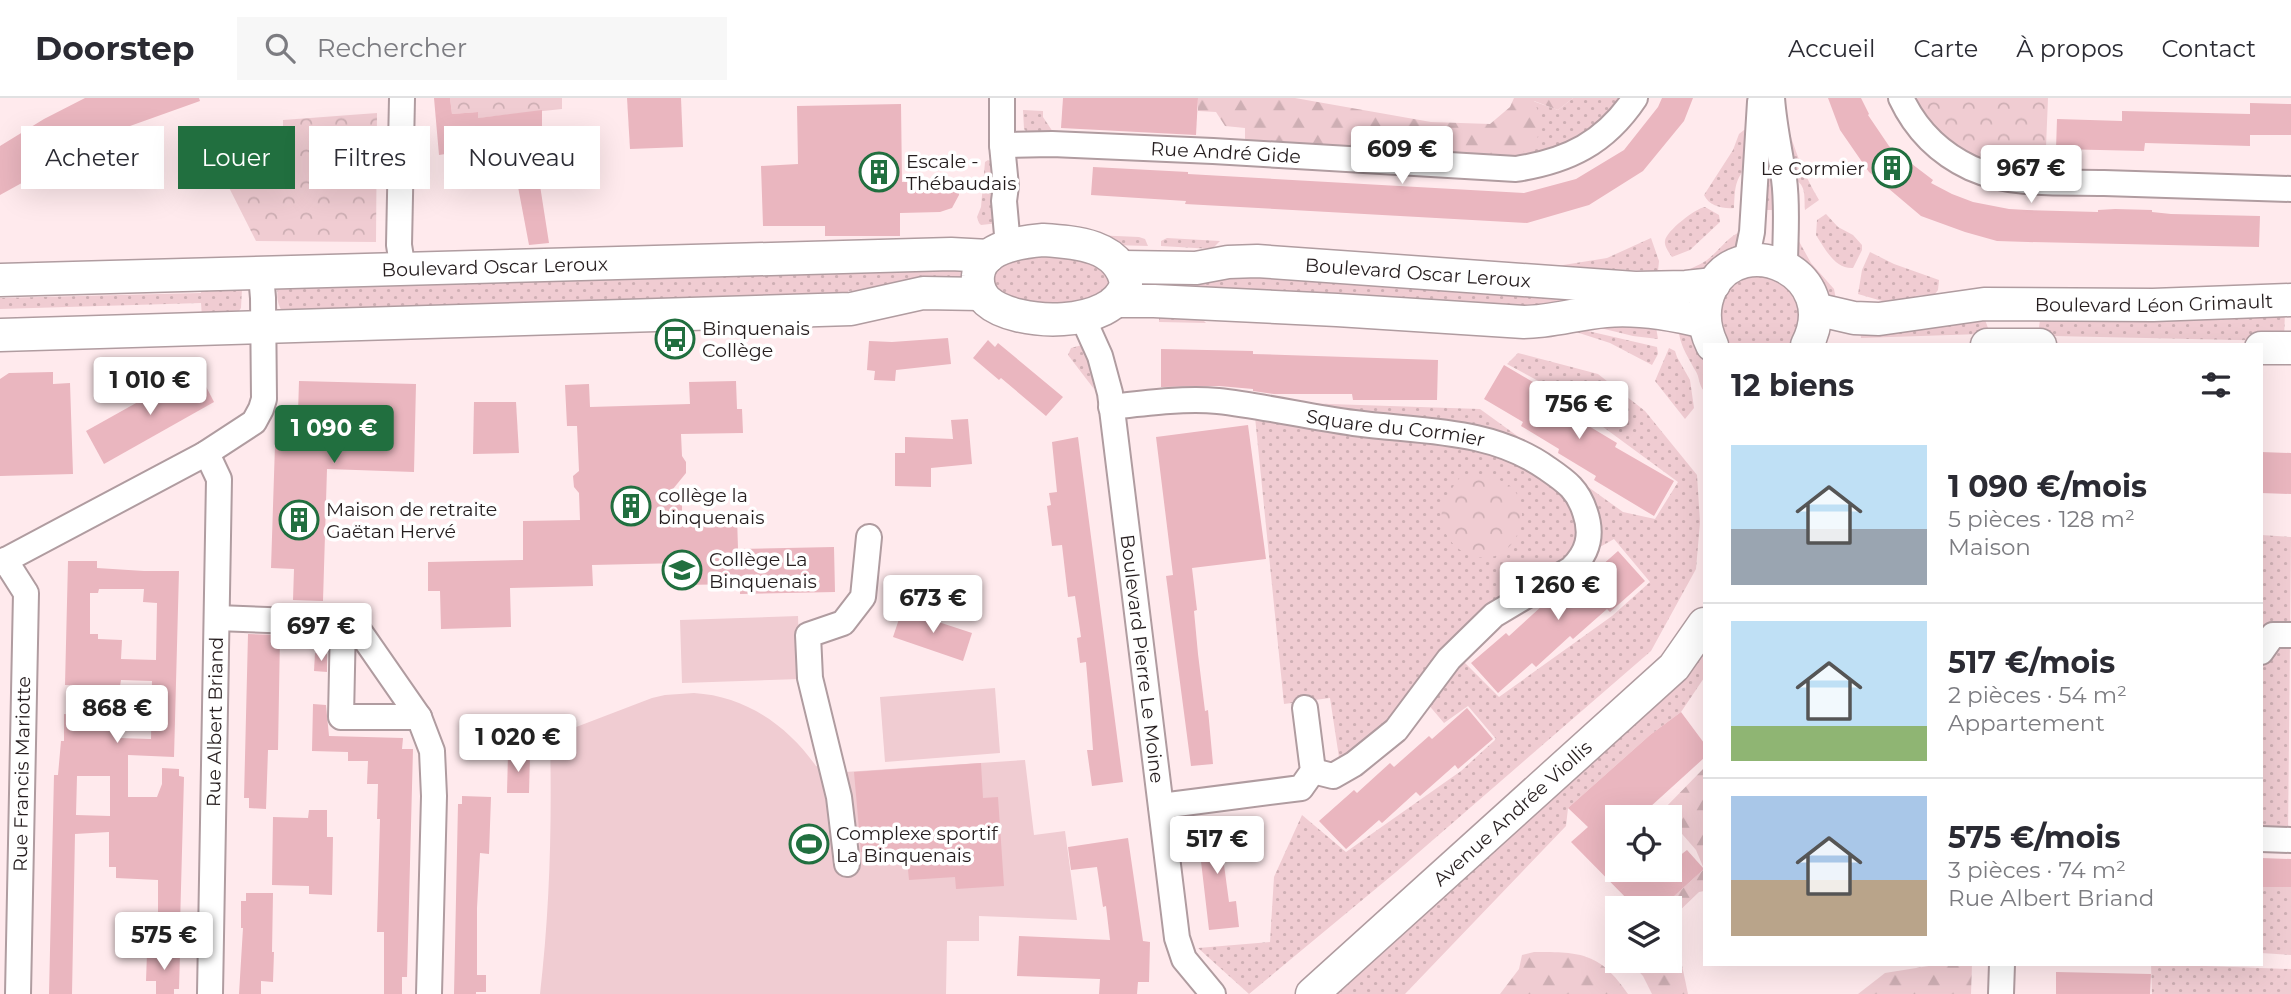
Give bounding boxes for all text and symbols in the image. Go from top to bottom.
search box [237,17,727,80]
text: Doorstep [35,28,195,68]
icon: search [261,29,299,67]
text: Rechercher [317,32,467,64]
text: Accueil [1788,34,1875,63]
text: Carte [1913,34,1978,63]
text: À propos [2016,34,2123,63]
text: Contact [2161,34,2256,63]
chip: Acheter [21,126,164,189]
chip: Louer [178,126,295,189]
chip: Filtres [309,126,430,189]
chip: Nouveau [444,126,600,189]
pin: 609 € [1353,126,1451,186]
text: 609 € [1367,135,1437,163]
street label: Rue André Gide [1150,137,1302,168]
pin: 967 € [1982,146,2080,205]
building icon: Le Cormier [1871,147,1913,189]
place label: Escale - Thébaudais [906,150,1017,195]
building icon: Escale - Thébaudais [858,151,900,193]
text: 967 € [1997,154,2065,182]
place label: Le Cormier [1761,157,1865,180]
street label: Boulevard Oscar Leroux [381,252,608,281]
street label: Boulevard Oscar Leroux [1304,253,1532,292]
street label: Boulevard Léon Grimault [2035,289,2274,317]
place label: Binquenais Collège [702,317,810,362]
bus stop icon: Binquenais Collège [654,318,696,360]
pin: 1 010 € [85,358,215,417]
text: 1 010 € [110,366,190,394]
icon: filters [2197,366,2235,404]
text: 12 biens [1731,367,1854,404]
pin: 756 € [1530,382,1628,441]
text: 756 € [1545,390,1613,418]
street label: Square du Cormier [1305,404,1487,451]
pin: 1 090 € [269,406,399,465]
text: 1 090 € [291,414,377,442]
text: 1 090 €/mois [1948,468,2147,505]
icon: home [1787,473,1871,557]
place label: collège la binquenais [658,484,764,529]
building icon: collège la binquenais [610,485,652,527]
place label: Maison de retraite Gaëtan Hervé [326,498,497,543]
building icon: Maison de retraite Gaëtan Hervé [278,499,320,541]
text: 5 pièces · 128 m² [1948,505,2135,533]
street label: Boulevard Pierre Le Moine [1116,533,1169,785]
text: Maison [1948,533,2031,561]
place label: Collège La Binquenais [709,548,817,593]
school or university icon: Collège La Binquenais [661,549,703,591]
pin: 1 260 € [1493,562,1623,622]
text: 1 260 € [1516,571,1600,599]
pin: 673 € [884,575,982,635]
text: 673 € [899,584,967,612]
pin: 697 € [272,603,370,663]
text: 697 € [287,612,355,640]
street label: Rue Albert Briand [202,637,228,807]
text: 517 €/mois [1948,644,2115,681]
icon: home [1787,649,1871,733]
street label: Rue Francis Mariotte [9,676,35,872]
text: 2 pièces · 54 m² [1948,681,2127,709]
pin: 868 € [68,686,166,745]
text: 868 € [82,694,152,722]
text: Appartement [1948,709,2105,737]
pin: 1 020 € [453,714,583,774]
text: 1 020 € [475,723,561,751]
street label: Avenue Andrée Viollis [1428,735,1597,891]
map controls [1605,805,1682,973]
button: locate [1605,805,1682,882]
pin: 517 € [1168,816,1266,876]
text: 575 €/mois [1948,819,2120,856]
place label: Complexe sportif La Binquenais [836,822,999,867]
sports icon: Complexe sportif La Binquenais [788,823,830,865]
icon: home [1787,824,1871,908]
text: 517 € [1186,825,1248,853]
text: 3 pièces · 74 m² [1948,856,2126,884]
text: Rue Albert Briand [1948,884,2154,912]
button: layers [1605,896,1682,973]
pin: 575 € [115,912,213,972]
text: 575 € [131,921,197,949]

